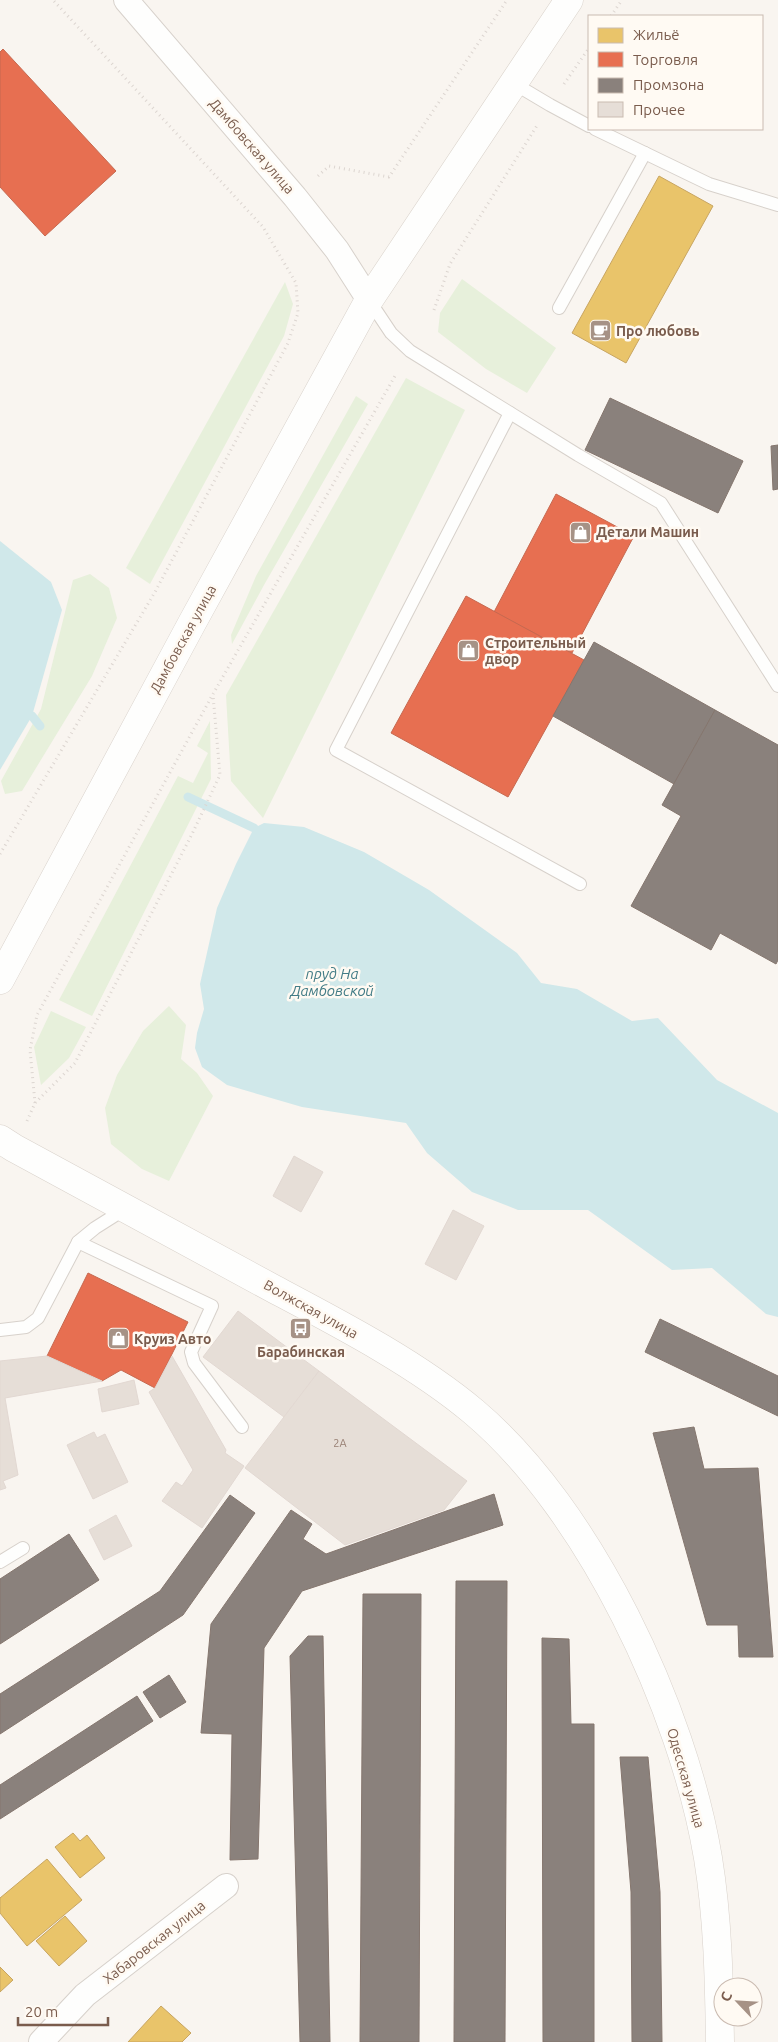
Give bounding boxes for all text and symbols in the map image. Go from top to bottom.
legend [588,15,763,130]
text: Жильё [633,26,680,43]
text: Торговля [633,51,698,68]
text: Промзона [633,76,704,93]
street label: Дамбовская улица [206,95,298,197]
text: Прочее [633,101,685,118]
cafe icon: Про любовь [588,319,612,343]
place label: Про любовь [616,323,700,339]
shop icon: Детали Машин [568,520,592,544]
place label: Детали Машин [596,524,699,540]
street label: Дамбовская улица [147,582,219,696]
place label: Строительный двор [485,635,586,667]
shop icon: Строительный двор [457,639,481,663]
water label: пруд На Дамбовской [288,965,374,999]
street label: Волжская улица [261,1276,361,1342]
bus stop icon: Барабинская [289,1317,313,1341]
shop icon: Круиз Авто [106,1327,130,1351]
place label: Круиз Авто [134,1331,211,1347]
place label: Барабинская [257,1344,345,1360]
house number: 2А [333,1437,348,1449]
street label: Одесская улица [664,1726,708,1830]
street label: Хабаровская улица [100,1897,208,1987]
north arrow [713,1977,763,2027]
text: С [717,1989,735,2004]
scale bar [18,1994,108,2026]
text: 20 m [25,2003,58,2020]

